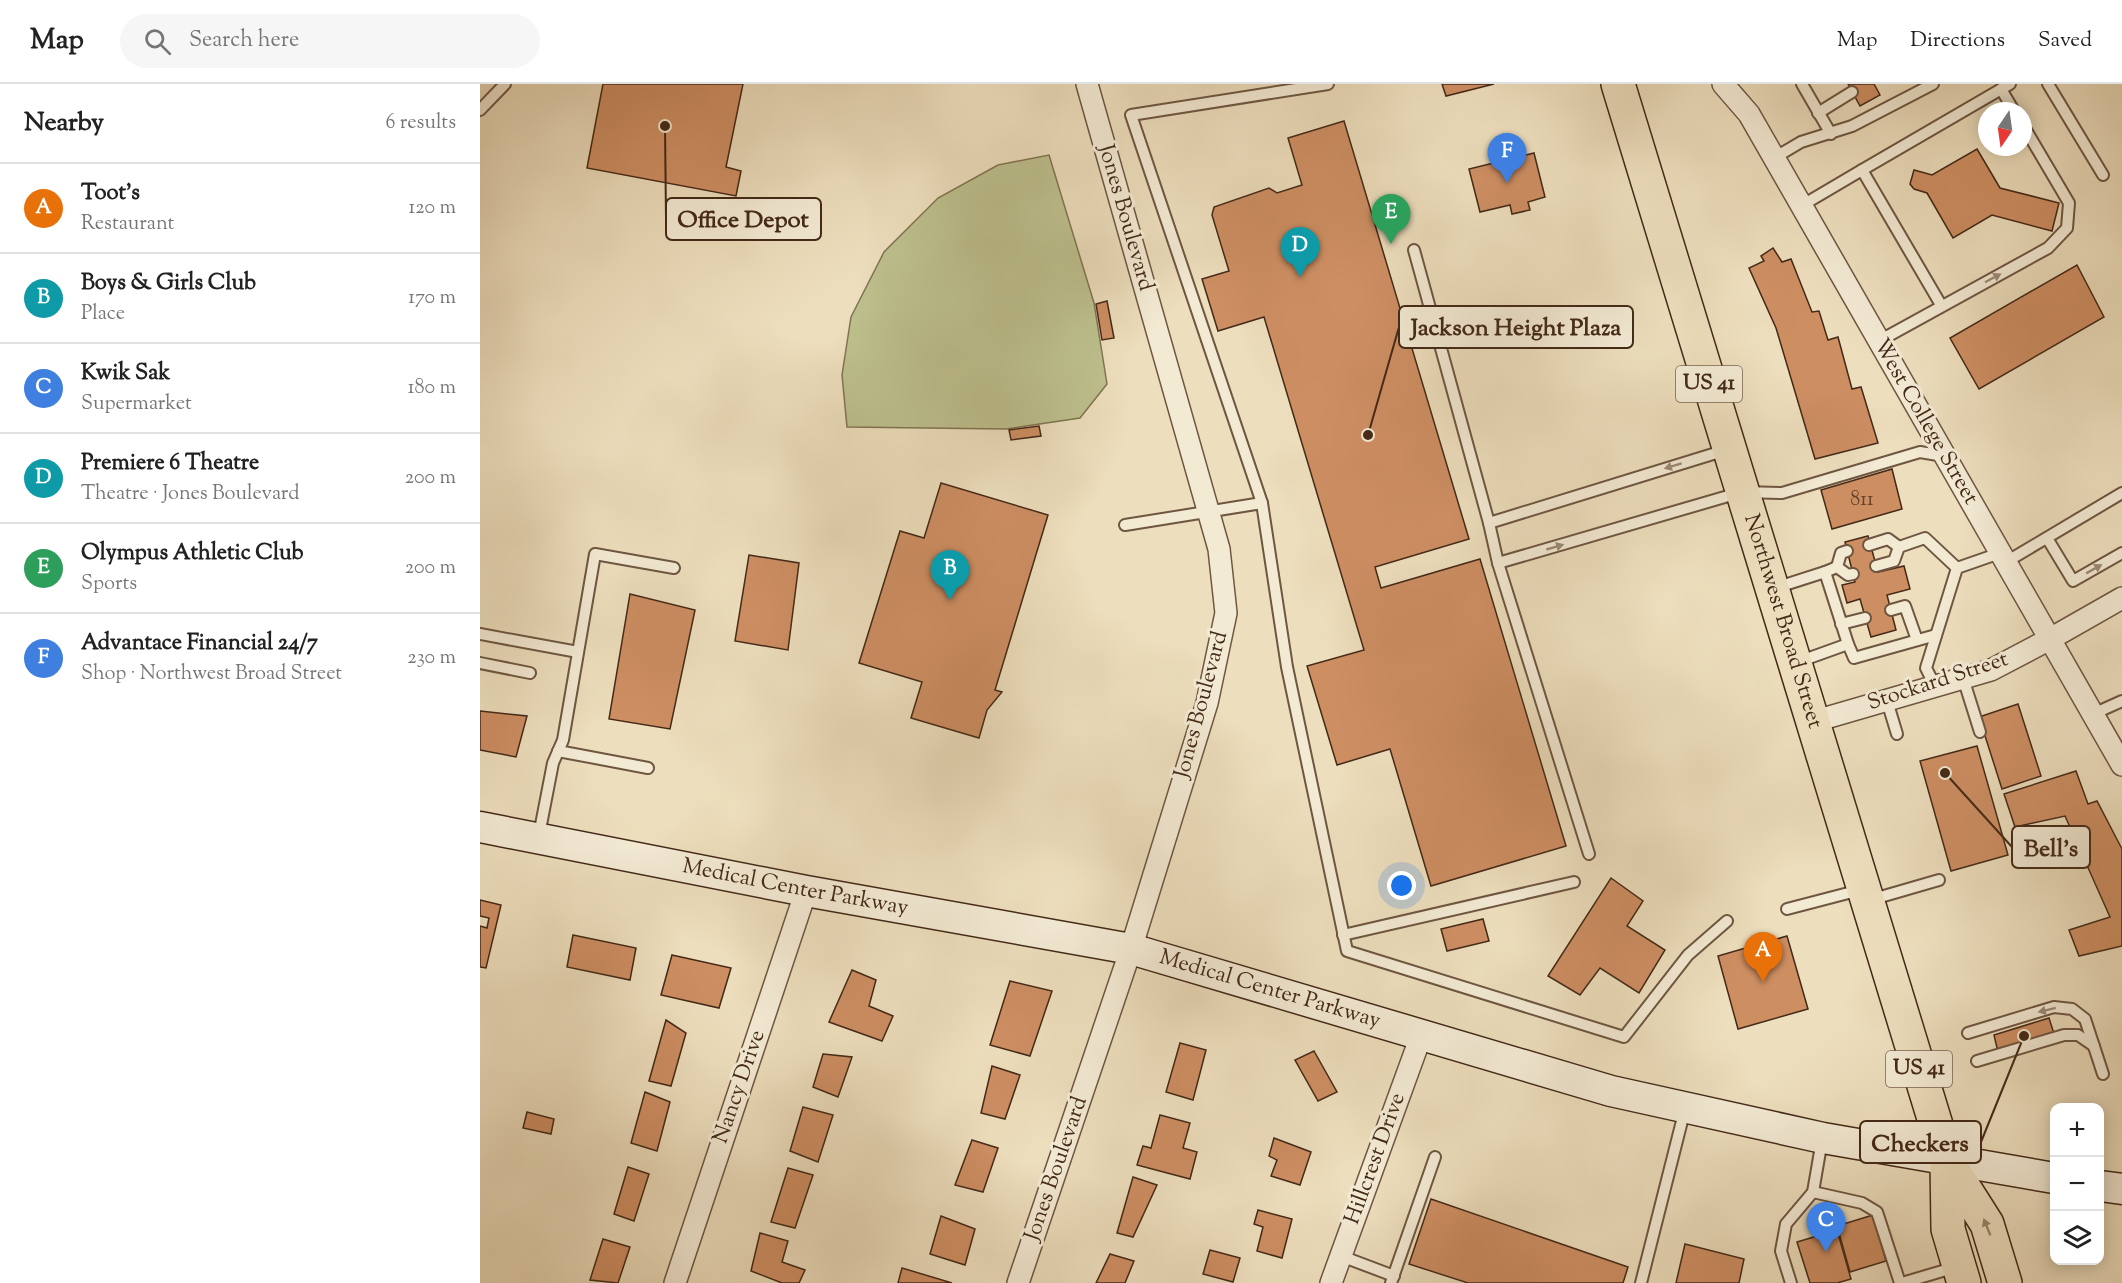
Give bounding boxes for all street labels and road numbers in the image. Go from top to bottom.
street label: Jones Boulevard [1089,140,1161,295]
street label: West College Street [1864,333,1986,511]
road number: US 41 [1676,366,1742,402]
street label: Northwest Broad Street [1734,510,1830,733]
street label: Jones Boulevard [1167,628,1237,783]
street label: Stockard Street [1863,644,2013,720]
street label: Medical Center Parkway [679,851,911,925]
street label: Medical Center Parkway [1155,942,1384,1038]
street label: Nancy Drive [706,1026,774,1148]
road number: US 41 [1886,1051,1952,1087]
street label: Hillcrest Drive [1337,1089,1415,1229]
street label: Jones Boulevard [1017,1092,1097,1247]

